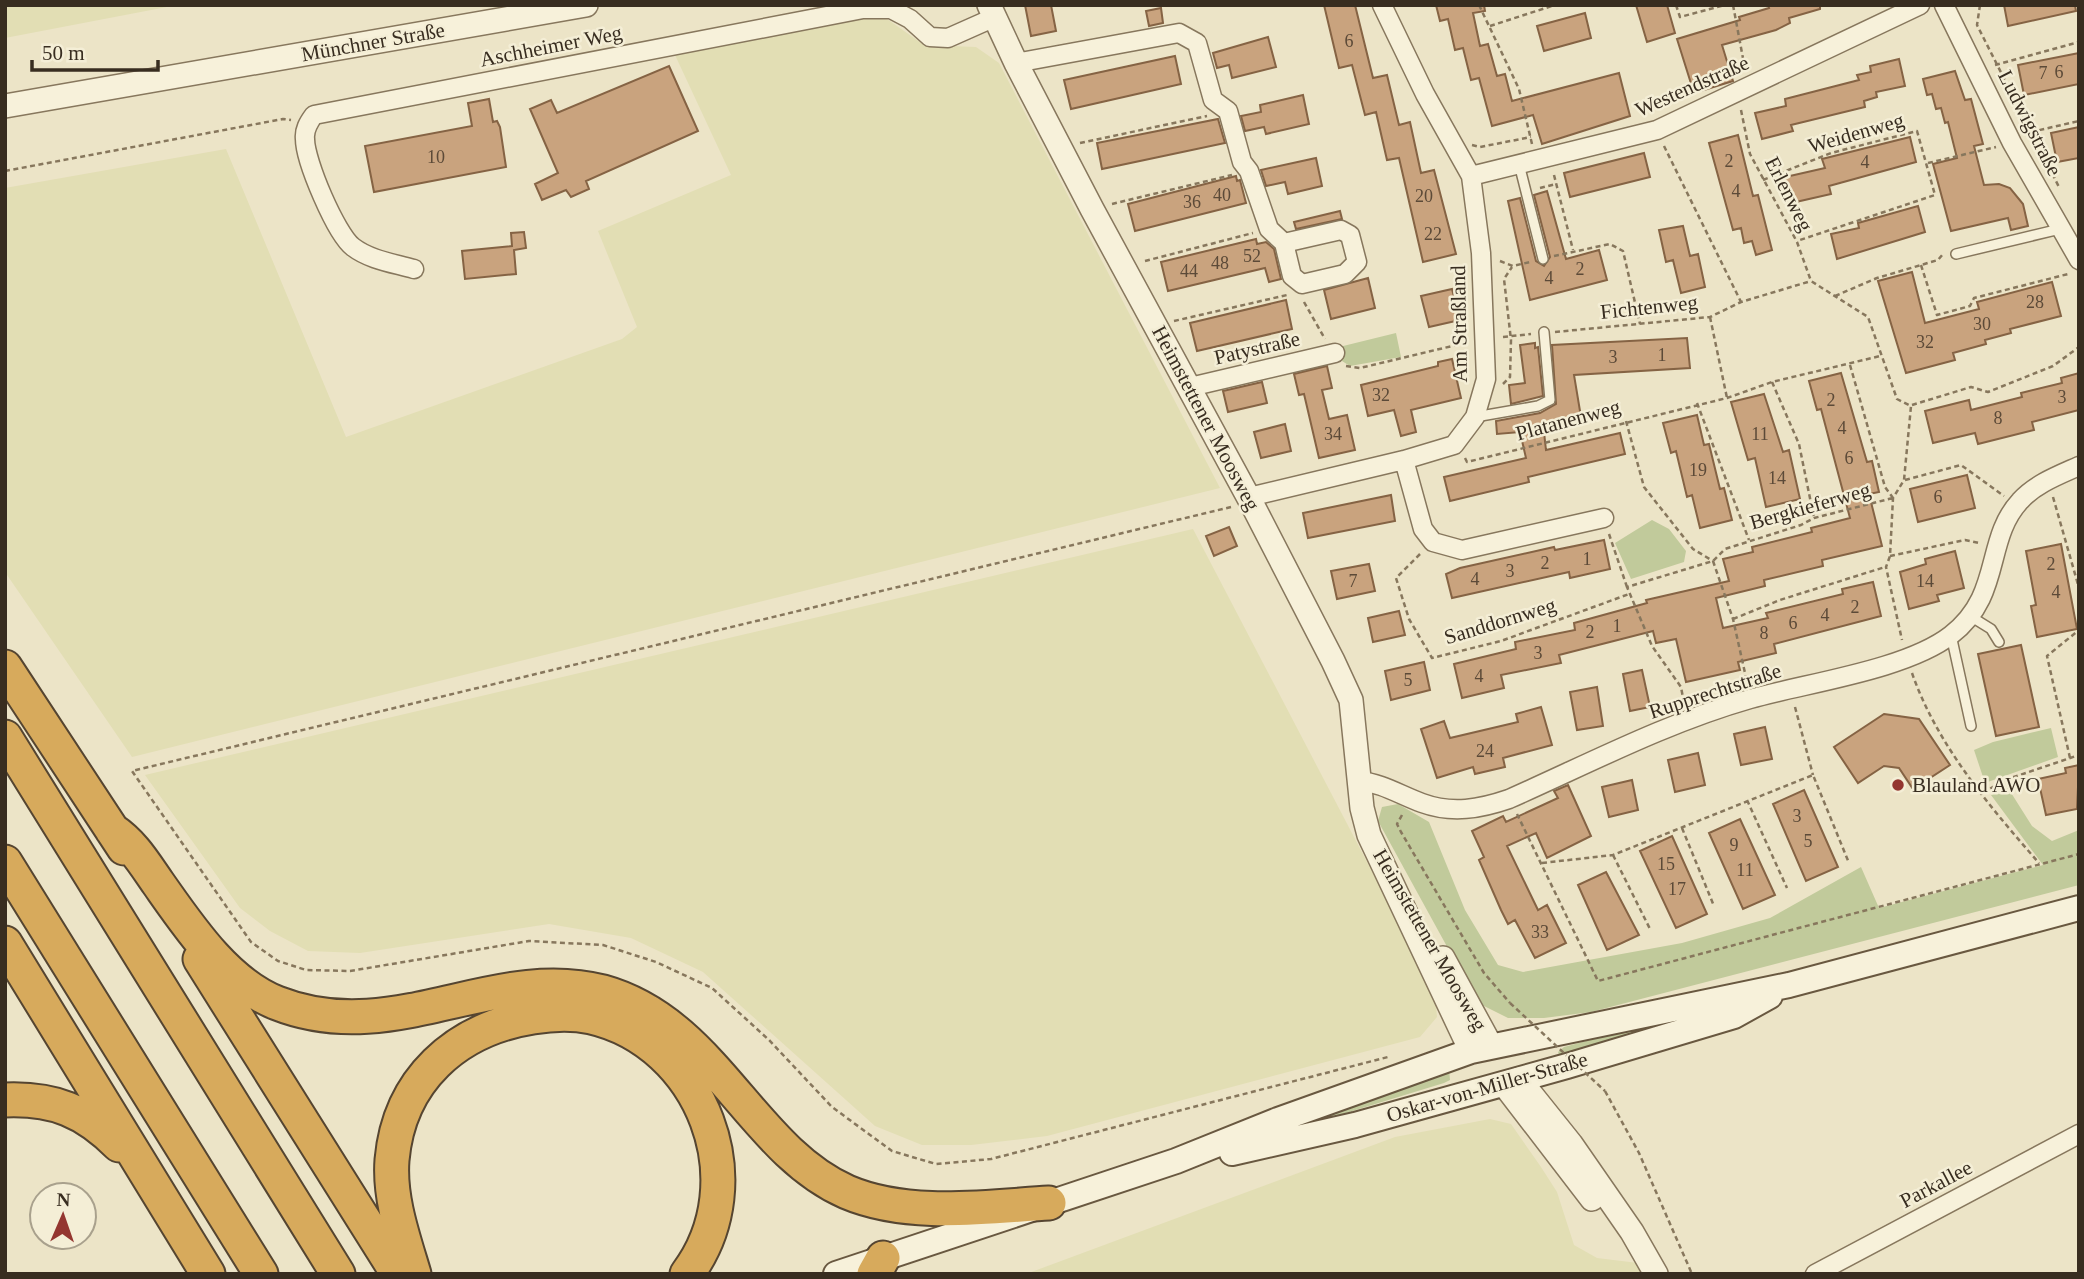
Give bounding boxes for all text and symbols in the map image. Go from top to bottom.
street label: Münchner Straße [299,18,447,66]
street label: Aschheimer Weg [478,20,625,72]
scale bar [32,28,158,72]
house number: 6 [1345,31,1354,51]
text: 50 m [42,41,85,65]
street label: Westendstraße [1631,50,1753,122]
house number: 6 [2055,62,2064,82]
house number: 7 [2039,63,2048,83]
street label: Ludwigstraße [1993,66,2067,180]
street label: Weidenweg [1805,108,1907,158]
house number: 10 [427,147,445,167]
house number: 2 [1725,151,1734,171]
house number: 4 [1861,152,1870,172]
street label: Erlenweg [1760,153,1818,236]
house number: 4 [1732,181,1741,201]
house number: 40 [1213,185,1231,205]
house number: 20 [1415,186,1433,206]
house number: 36 [1183,192,1201,212]
house number: 22 [1424,224,1442,244]
house number: 52 [1243,246,1261,266]
house number: 48 [1211,253,1229,273]
house number: 2 [1576,259,1585,279]
house number: 44 [1180,261,1198,281]
street label: Am Straßland [1446,265,1472,383]
house number: 4 [1545,268,1554,288]
street label: Fichtenweg [1599,290,1699,324]
house number: 28 [2026,292,2044,312]
house number: 30 [1973,314,1991,334]
street label: Heimstettener Moosweg [1147,321,1265,515]
street label: Patystraße [1212,326,1302,370]
house number: 32 [1916,332,1934,352]
house number: 1 [1658,345,1667,365]
house number: 3 [1609,347,1618,367]
house number: 32 [1372,385,1390,405]
house number: 3 [2058,387,2067,407]
house number: 2 [1827,390,1836,410]
street label: Platanenweg [1513,394,1623,445]
house number: 8 [1994,408,2003,428]
house number: 4 [1838,418,1847,438]
house number: 34 [1324,424,1342,444]
house number: 11 [1751,424,1769,444]
house number: 6 [1845,448,1854,468]
house number: 19 [1689,460,1707,480]
house number: 14 [1768,468,1786,488]
street label: Bergkieferweg [1747,477,1874,535]
house number: 6 [1934,487,1943,507]
house number: 1 [1583,549,1592,569]
house number: 2 [1541,553,1550,573]
house number: 2 [2047,554,2056,574]
house number: 3 [1506,561,1515,581]
house number: 4 [1471,569,1480,589]
house number: 7 [1349,571,1358,591]
house number: 14 [1916,571,1934,591]
house number: 4 [2052,582,2061,602]
street label: Sanddornweg [1441,592,1559,649]
house number: 2 [1851,597,1860,617]
house number: 4 [1821,605,1830,625]
house number: 6 [1789,613,1798,633]
house number: 1 [1613,616,1622,636]
house number: 2 [1586,622,1595,642]
house number: 8 [1760,623,1769,643]
house number: 3 [1534,643,1543,663]
street label: Rupprechtstraße [1646,658,1784,724]
house number: 4 [1475,666,1484,686]
house number: 5 [1404,670,1413,690]
house number: 24 [1476,741,1494,761]
place label: Blauland AWO [1912,773,2040,797]
marker: Blauland AWO [1890,777,1906,793]
house number: 3 [1793,806,1802,826]
house number: 5 [1804,831,1813,851]
house number: 9 [1730,835,1739,855]
street label: Heimstettener Moosweg [1368,845,1492,1036]
house number: 15 [1657,854,1675,874]
house number: 11 [1736,860,1754,880]
house number: 17 [1668,879,1686,899]
house number: 33 [1531,922,1549,942]
street label: Oskar-von-Miller-Straße [1384,1047,1590,1127]
street label: Parkallee [1896,1155,1976,1213]
north arrow [28,1181,98,1251]
text: N [56,1189,71,1210]

